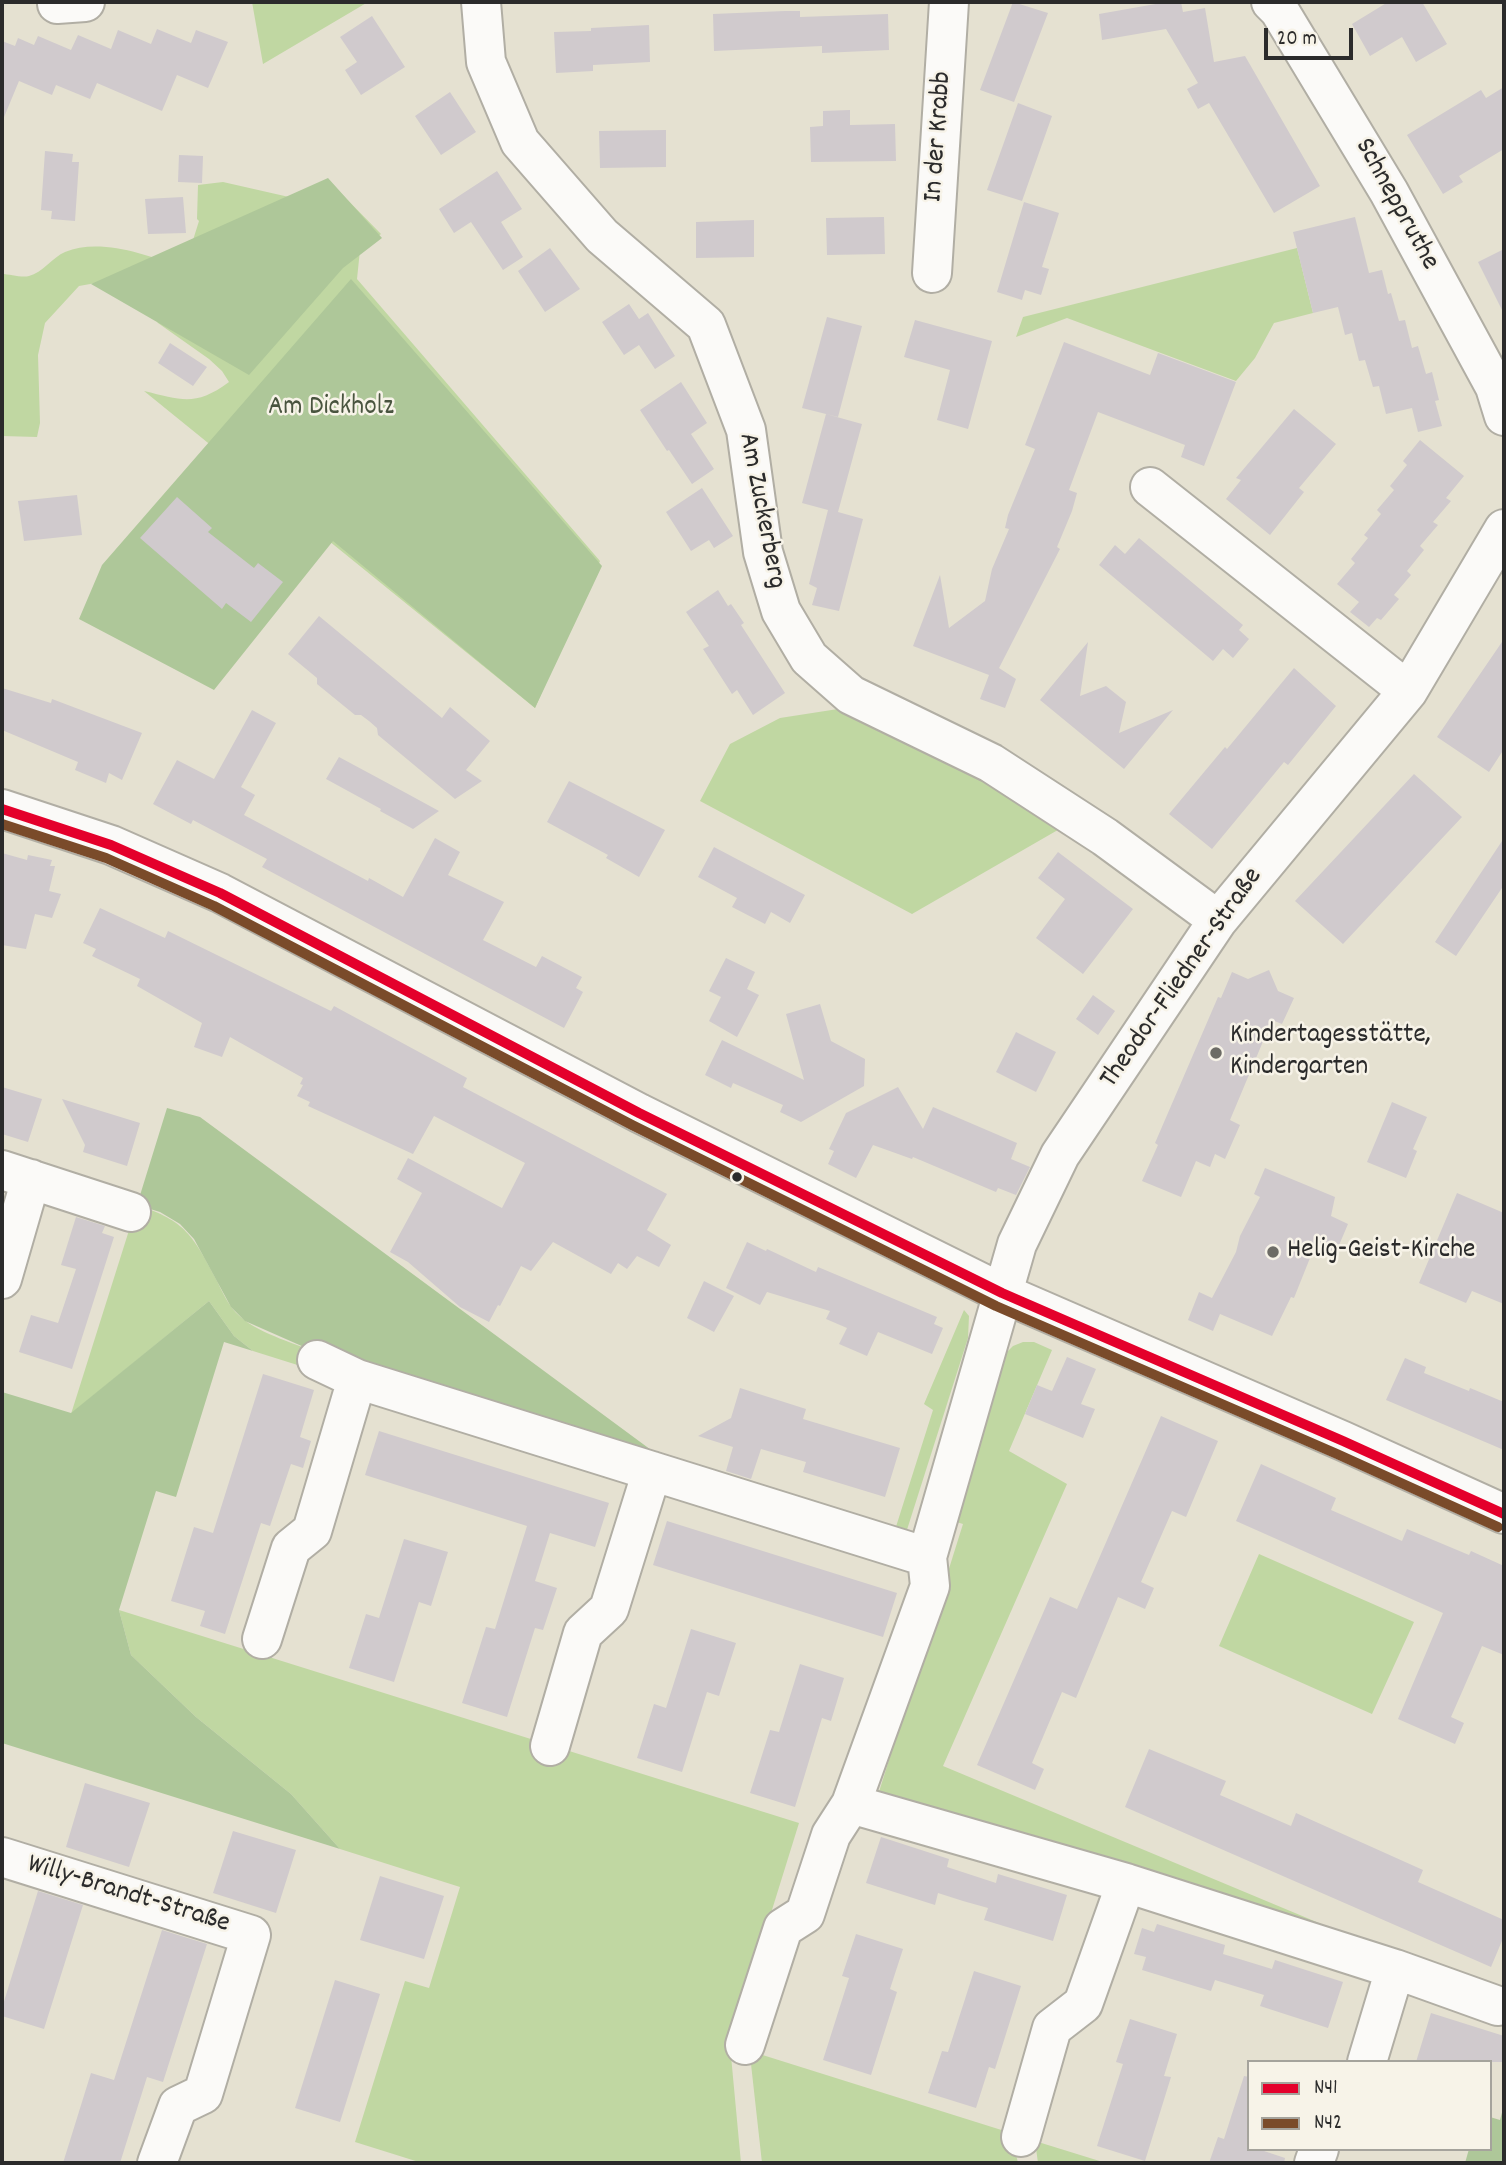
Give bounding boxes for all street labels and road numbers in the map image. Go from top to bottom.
street label: In der Krabb [919,70,961,204]
street label: Schneppruthe [1345,133,1445,277]
street label: Am Zuckerberg [728,430,792,592]
street label: Theodor-Fliedner-Straße [1094,862,1272,1096]
street label: Willy-Brandt-Straße [23,1849,233,1943]

